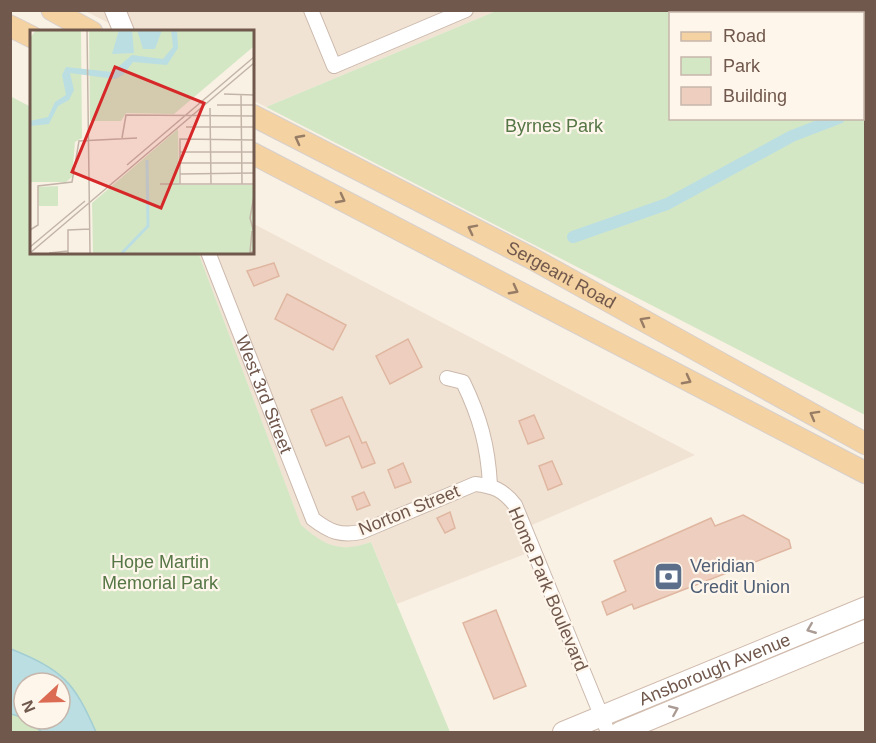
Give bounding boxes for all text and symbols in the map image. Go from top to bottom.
legend [669,12,864,120]
text: Road [723,26,766,46]
inset map [30,30,254,254]
text: Park [723,56,761,76]
text: Building [723,86,787,106]
park label: Byrnes Park [505,116,604,136]
one-way arrow [294,135,305,147]
one-way arrow [335,192,346,204]
one-way arrow [467,224,478,236]
street label: Sergeant Road [503,237,619,313]
one-way arrow [507,283,518,294]
one-way arrow [640,317,650,328]
street label: West 3rd Street [232,333,296,456]
one-way arrow [680,373,691,384]
one-way arrow [810,411,820,422]
street label: Norton Street [356,481,462,539]
street label: Home Park Boulevard [504,504,592,674]
park label: Hope Martin Memorial Park [102,552,219,593]
place label: Veridian Credit Union [690,556,790,597]
bank icon: Veridian Credit Union [653,560,685,592]
one-way arrow [807,622,818,634]
street label: Ansborough Avenue [636,629,793,710]
north arrow [12,671,72,731]
text: N [19,698,39,715]
one-way arrow [667,705,678,717]

